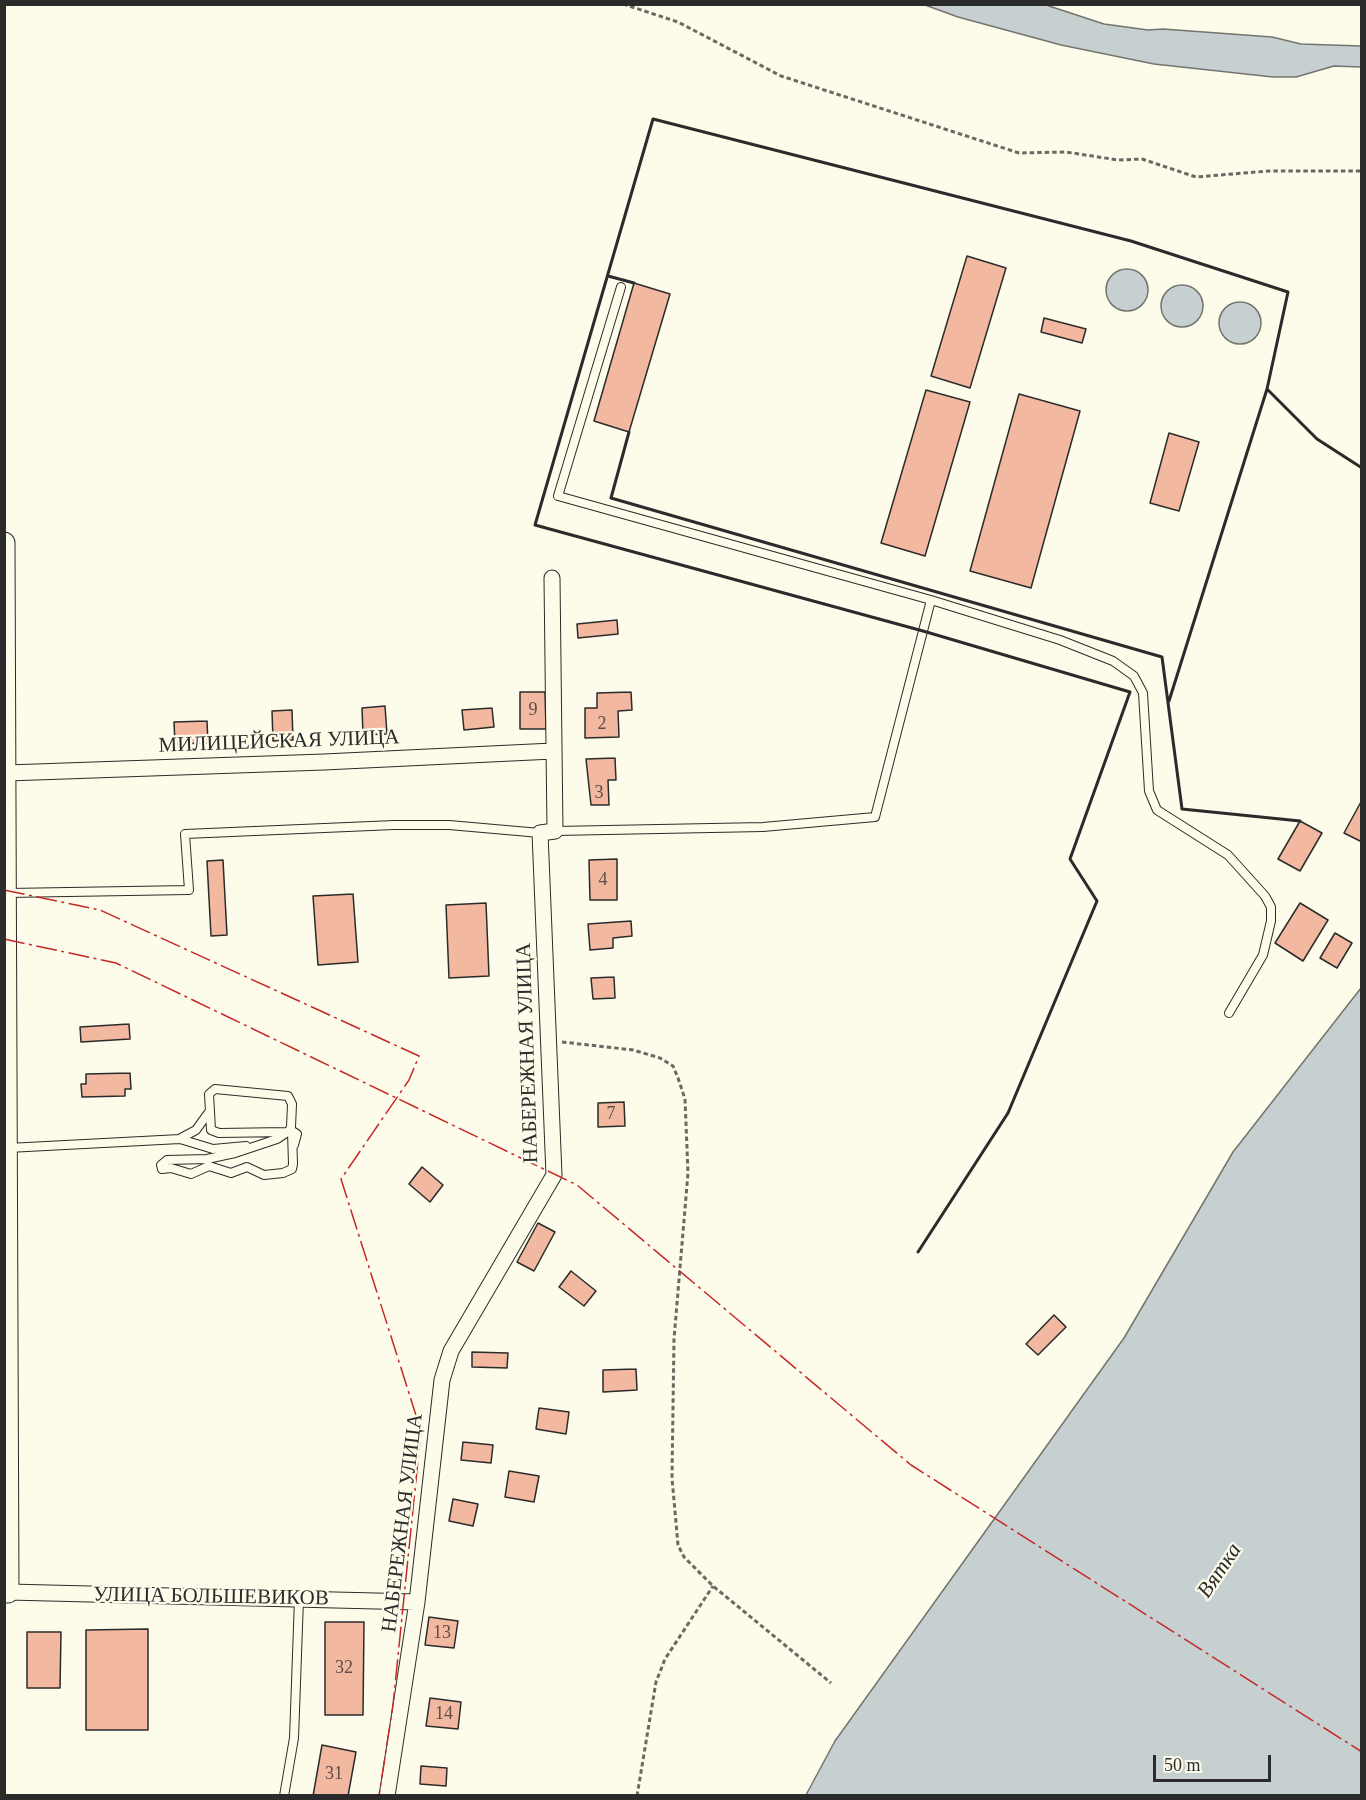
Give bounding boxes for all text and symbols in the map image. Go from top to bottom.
house number: 9 [528,699,538,721]
house number: 2 [598,713,606,735]
street label: МИЛИЦЕЙСКАЯ УЛИЦА [158,725,400,759]
house number: 3 [594,782,604,804]
house number: 4 [598,869,608,891]
street label: НАБЕРЕЖНАЯ УЛИЦА [512,942,544,1164]
house number: 7 [606,1103,616,1125]
street label: НАБЕРЕЖНАЯ УЛИЦА [377,1412,429,1634]
water label: Вятка [1192,1539,1248,1603]
street label: УЛИЦА БОЛЬШЕВИКОВ [93,1582,329,1612]
house number: 13 [433,1622,451,1644]
house number: 32 [335,1657,353,1679]
house number: 14 [435,1703,453,1725]
scale bar [1156,1743,1274,1781]
text: 50 m [1164,1755,1201,1775]
house number: 31 [325,1763,343,1785]

